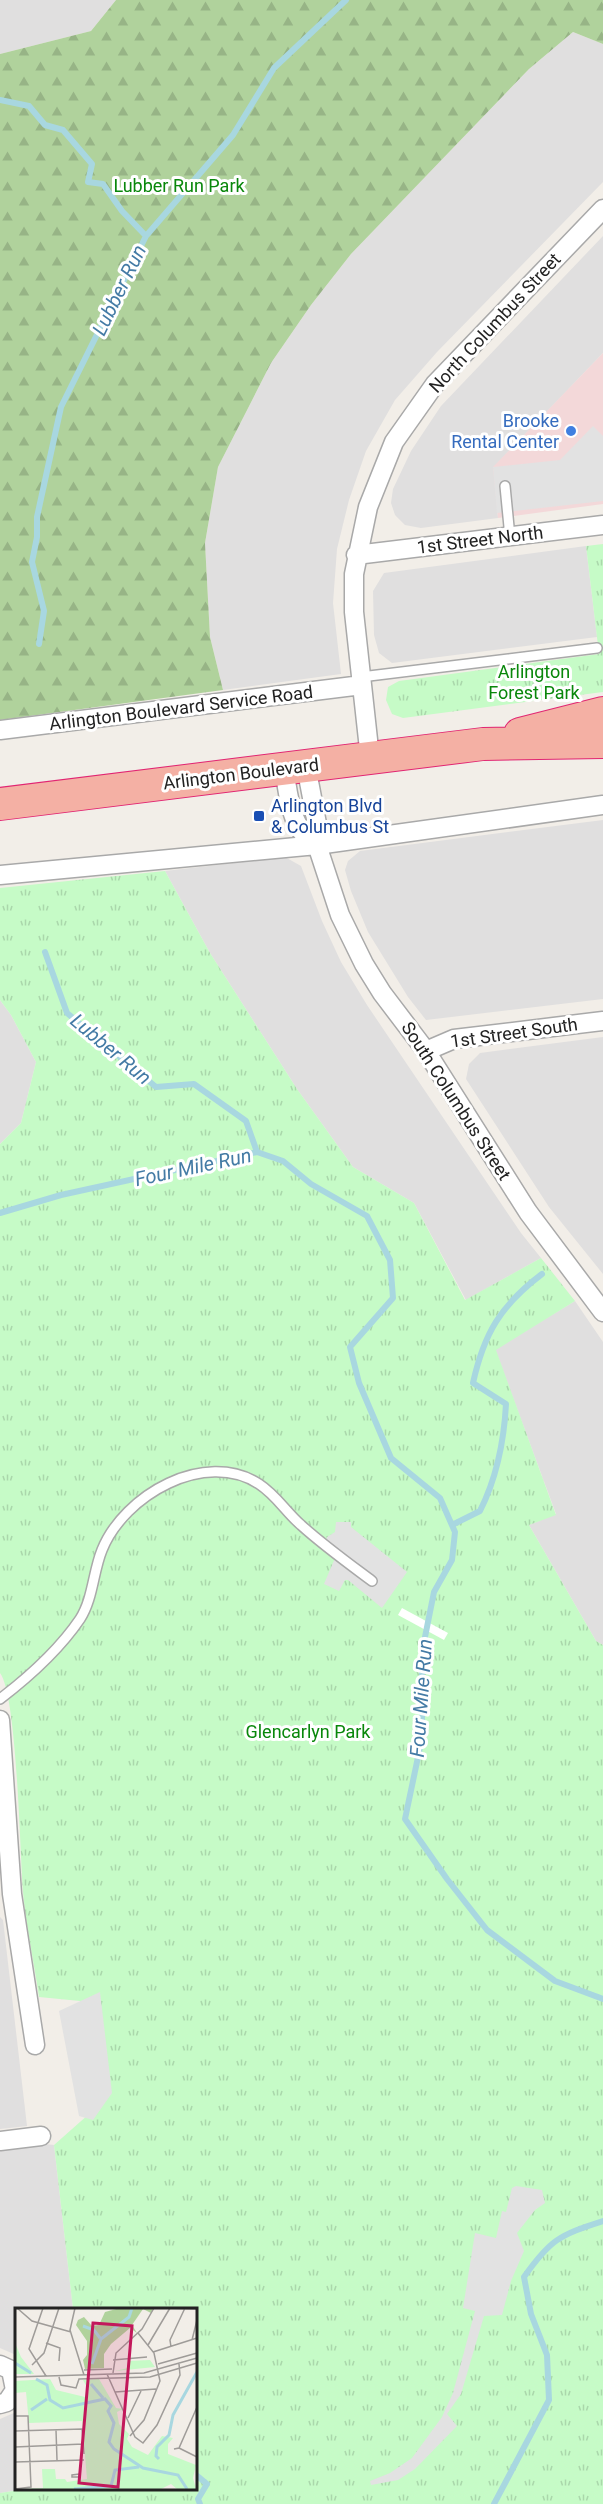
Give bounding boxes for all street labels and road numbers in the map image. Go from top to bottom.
street label: North Columbus Street [424,248,565,397]
street label: 1st Street North [416,521,544,558]
street label: Arlington Boulevard Service Road [48,681,314,734]
street label: Arlington Boulevard [162,754,320,793]
street label: 1st Street South [449,1013,579,1052]
street label: South Columbus Street [397,1018,516,1184]

